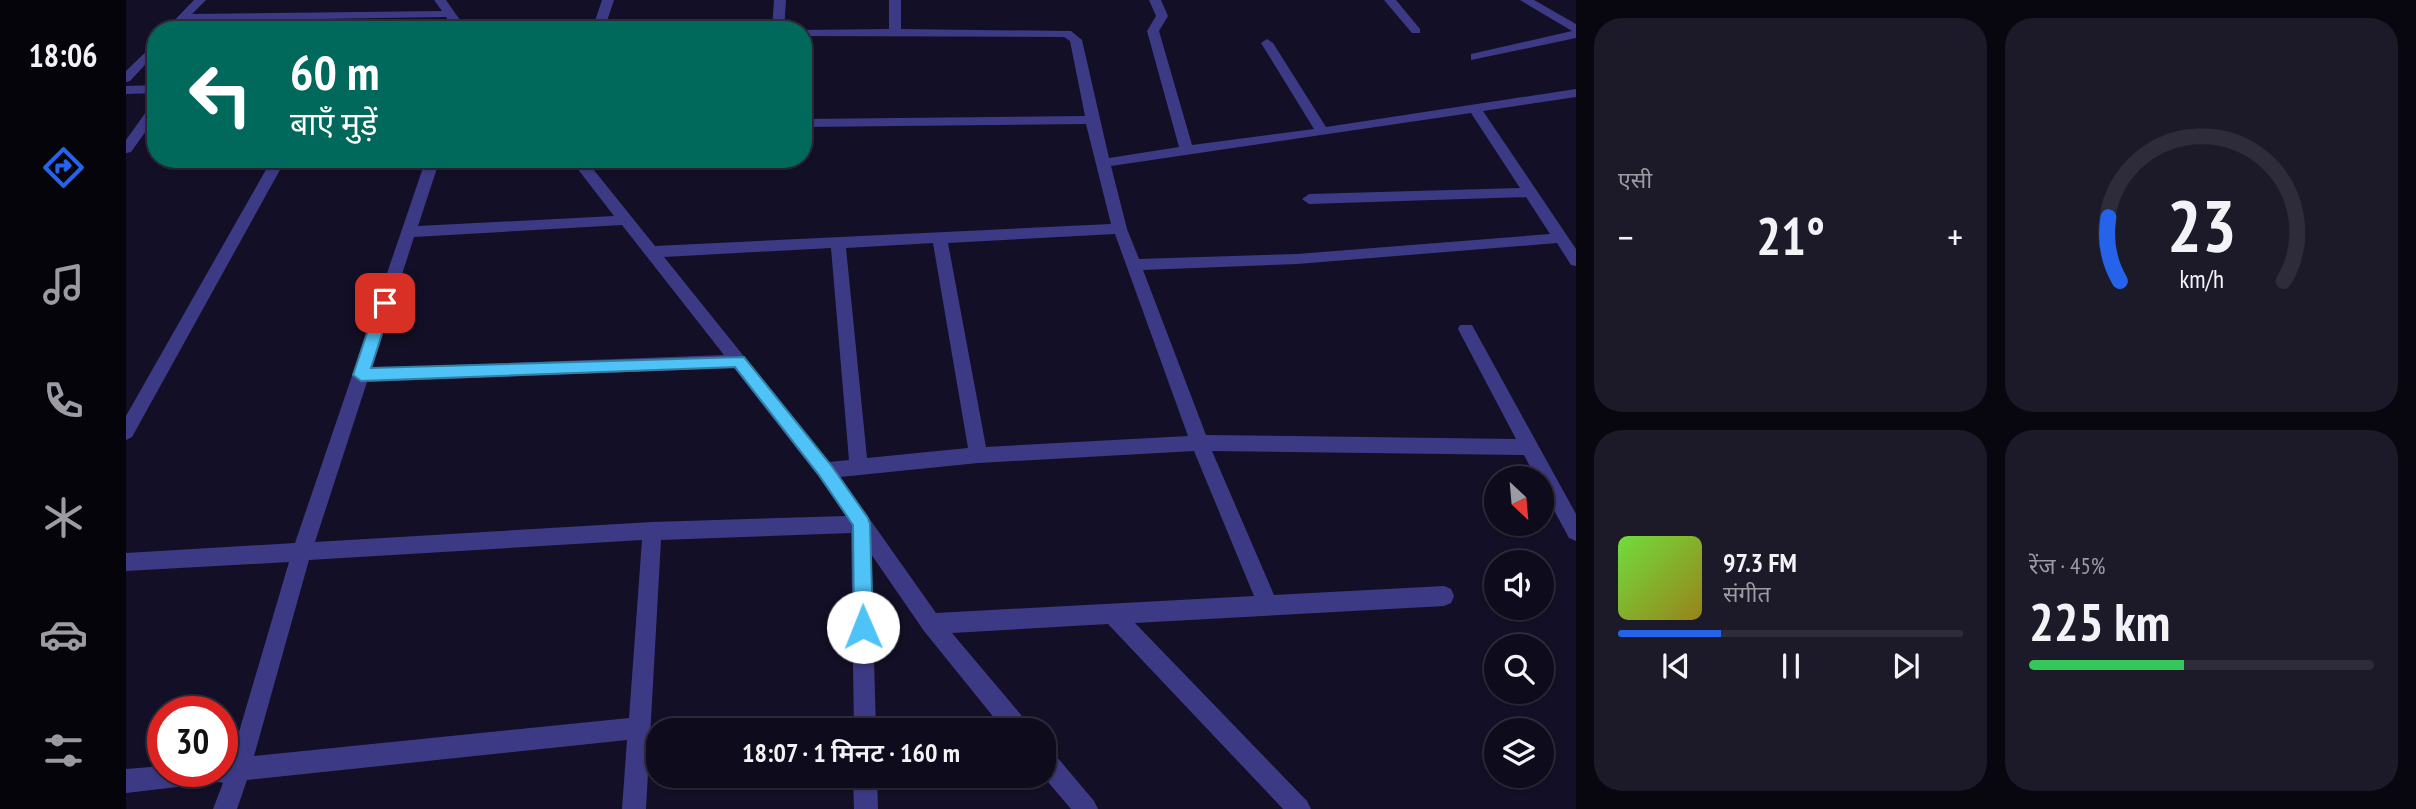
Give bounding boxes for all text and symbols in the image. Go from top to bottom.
text: 18:06 [28,34,98,76]
text: 60 m [290,40,379,104]
icon: left [175,49,266,140]
text: बाएँ मुड़ें [290,102,377,144]
icon: directions [39,143,88,192]
text: एसी [1618,165,1652,194]
text: 23 [2167,177,2236,271]
text: 21° [1756,202,1825,269]
text: − [1618,212,1634,261]
text: + [1947,212,1963,261]
icon: music [39,260,88,309]
text: km/h [2179,263,2224,295]
pin [355,273,415,333]
icon: arrive [366,284,404,322]
icon: phone [39,376,88,425]
north arrow [1484,466,1554,536]
map controls [1484,466,1554,788]
icon: climate [39,493,88,542]
text: 97.3 FM [1723,546,1797,579]
button: sound [1484,550,1554,620]
text: रेंज · 45% [2029,551,2105,580]
text: संगीत [1723,579,1771,608]
text: 225 km [2029,588,2170,655]
position arrow [826,590,900,664]
icon: car [39,610,88,659]
button: search [1484,634,1554,704]
icon: previous [1657,647,1695,685]
icon: pause [1772,647,1810,685]
icon: next [1887,647,1925,685]
speed limit sign: 30 [147,696,238,787]
button: layers [1484,718,1554,788]
icon: filters [39,726,88,775]
text: 18:07 · 1 मिनट · 160 m [742,736,960,769]

